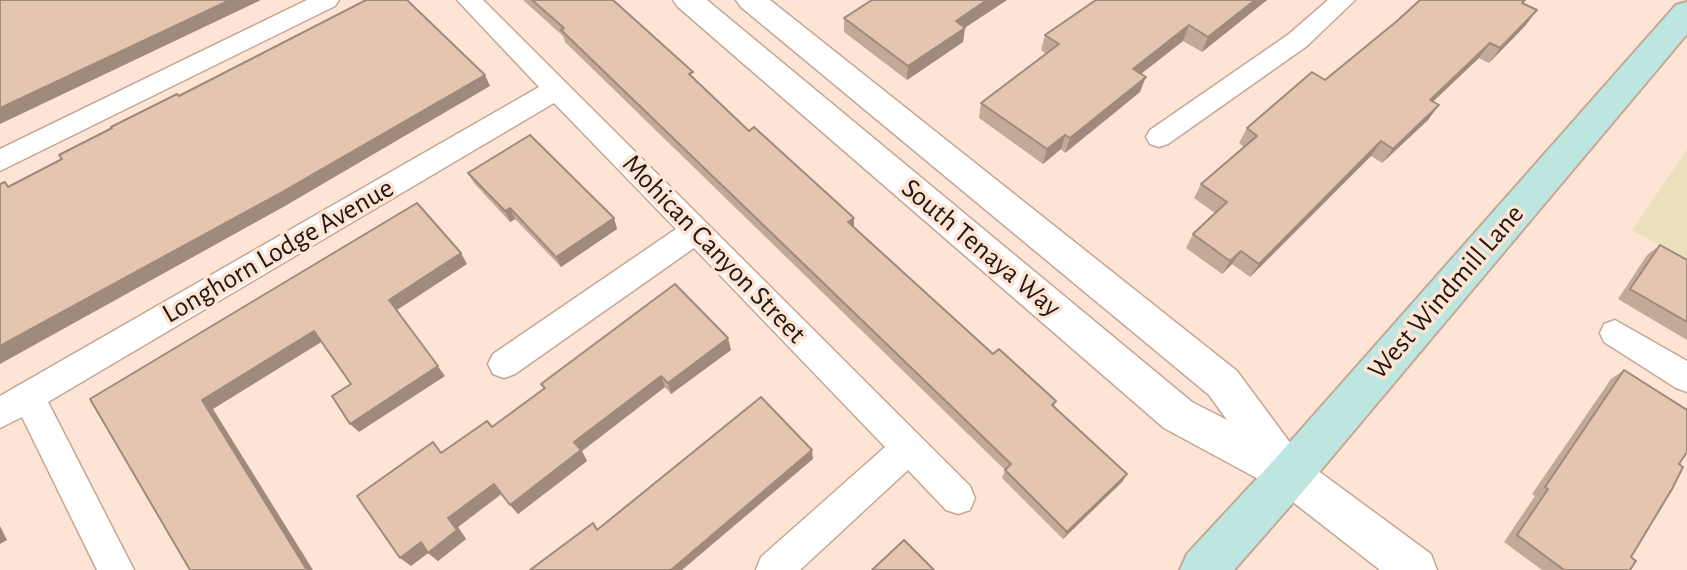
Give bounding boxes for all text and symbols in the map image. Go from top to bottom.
street label: Mohican Canyon Street [615,147,813,351]
street label: Longhorn Lodge Avenue [156,171,400,331]
street label: South Tenaya Way [894,172,1068,324]
street label: West Windmill Lane [1361,198,1531,386]

